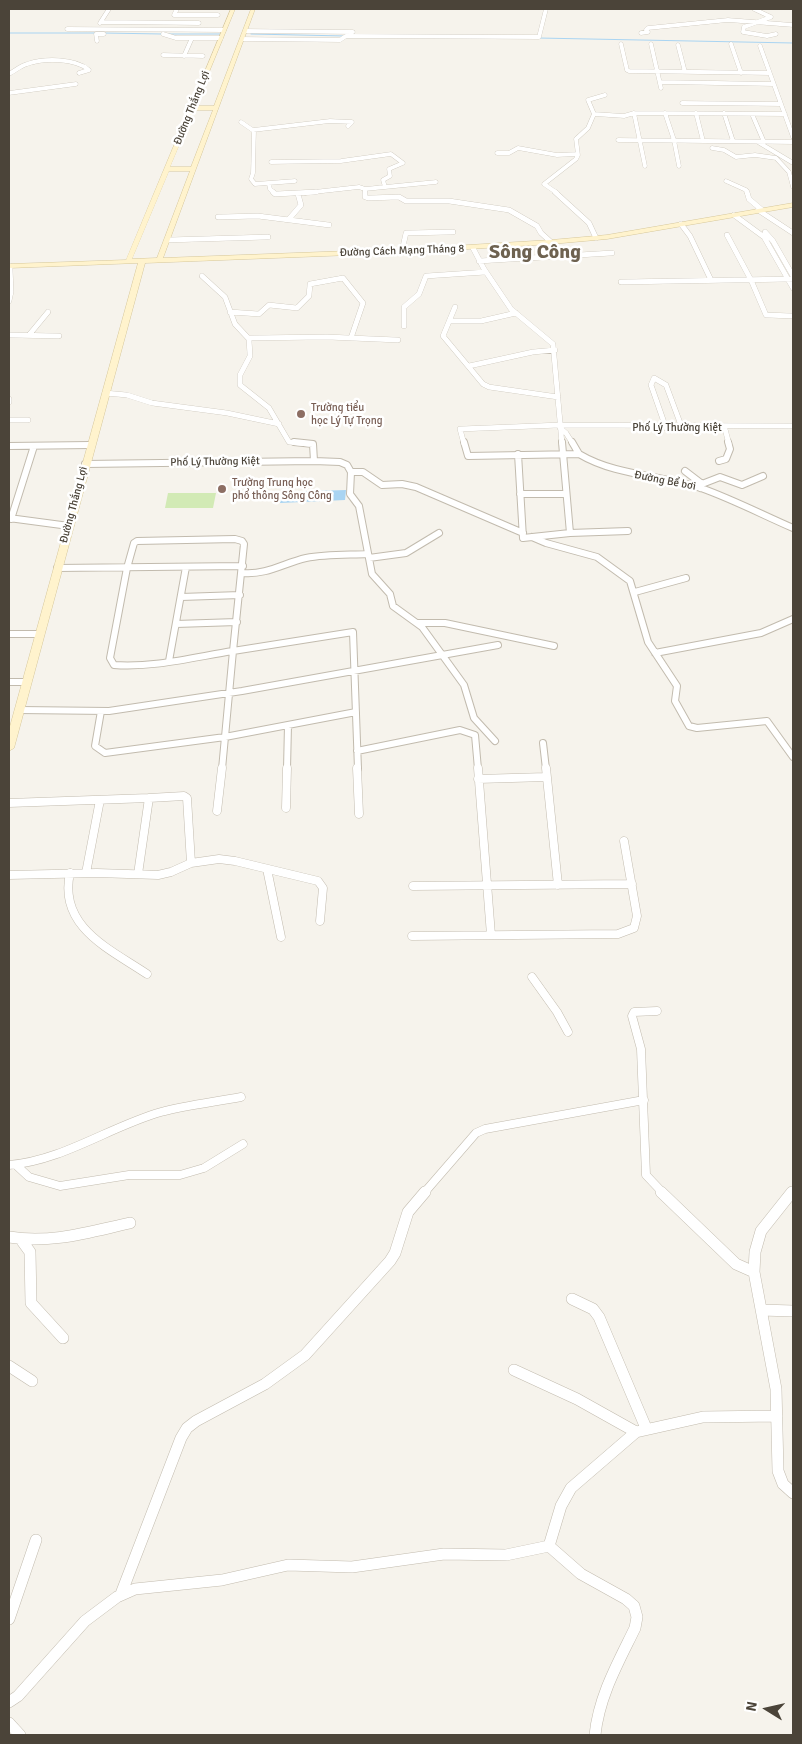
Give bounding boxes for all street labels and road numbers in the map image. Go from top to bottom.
street label: Đường Thắng Lợi [171,69,213,147]
street label: Đường Cách Mạng Tháng 8 [339,242,465,260]
street label: Phố Lý Thường Kiệt [632,421,722,435]
street label: Phố Lý Thường Kiệt [170,455,260,469]
street label: Đường Thắng Lợi [57,465,91,545]
street label: Đường Bể bơi [633,469,697,493]

